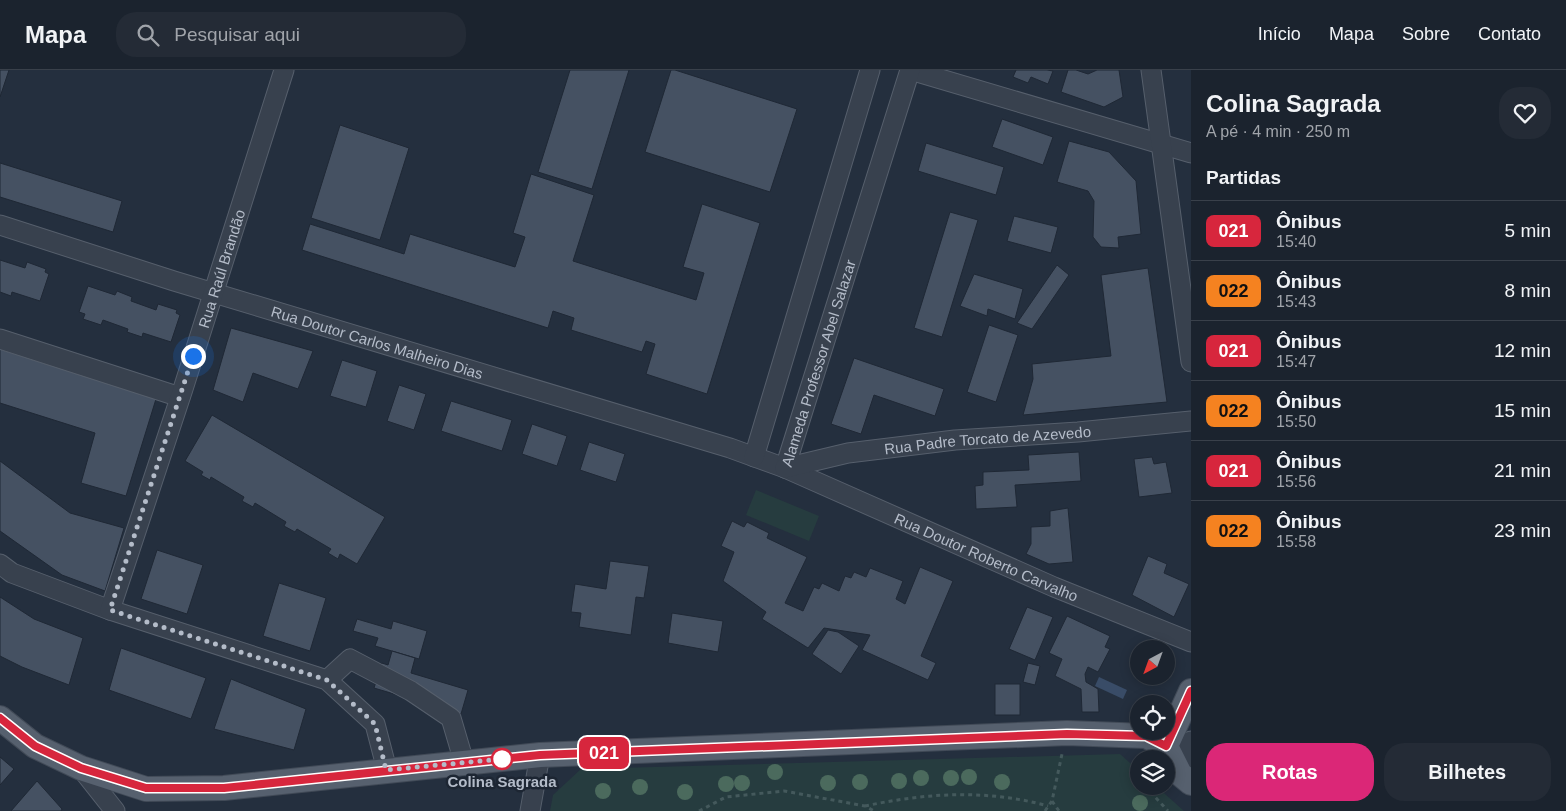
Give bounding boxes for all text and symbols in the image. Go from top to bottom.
search box [116,12,466,57]
text: Mapa [25,21,86,48]
icon: search [134,21,162,49]
text: Pesquisar aqui [174,24,300,45]
text: Início [1258,24,1301,44]
text: Mapa [1329,24,1374,44]
text: Sobre [1402,24,1450,44]
text: Contato [1478,24,1541,44]
button: heart [1499,87,1551,139]
text: Colina Sagrada [1206,90,1381,117]
text: A pé · 4 min · 250 m [1206,123,1350,140]
text: Partidas [1206,167,1281,188]
street label: Rua Raúl Brandão [194,207,248,330]
text: Ônibus [1276,211,1341,232]
text: 5 min [1505,220,1551,241]
text: 021 [1218,221,1249,241]
text: 15:40 [1276,233,1316,250]
street label: Alameda Professor Abel Salazar [777,257,858,469]
text: Ônibus [1276,271,1341,292]
text: 8 min [1505,280,1551,301]
text: 022 [1218,281,1249,301]
text: 15:43 [1276,293,1316,310]
street label: Rua Doutor Carlos Malheiro Dias [269,302,485,382]
text: Ônibus [1276,331,1341,352]
text: 12 min [1494,340,1551,361]
text: 021 [1218,341,1249,361]
your location [181,344,206,369]
text: 15:47 [1276,353,1316,370]
text: Ônibus [1276,391,1341,412]
text: 15 min [1494,400,1551,421]
text: 022 [1218,401,1249,421]
text: 15:50 [1276,413,1316,430]
street label: Rua Padre Torcato de Azevedo [883,422,1092,457]
text: Ônibus [1276,451,1341,472]
text: 21 min [1494,460,1551,481]
text: 021 [1218,461,1249,481]
text: 15:56 [1276,473,1316,490]
street label: Rua Doutor Roberto Carvalho [892,509,1081,604]
text: Ônibus [1276,511,1341,532]
text: 23 min [1494,520,1551,541]
text: 022 [1218,521,1249,541]
text: 15:58 [1276,533,1316,550]
north arrow [1130,640,1175,685]
map controls [1130,640,1175,795]
button: locate [1130,695,1175,740]
line badge: 021 [575,737,633,769]
text: 021 [589,743,619,763]
button: Rotas [1206,743,1374,801]
button: Bilhetes [1384,743,1551,801]
marker: Colina Sagrada [491,748,513,770]
button: layers [1130,750,1175,795]
place label: Colina Sagrada [447,773,557,790]

